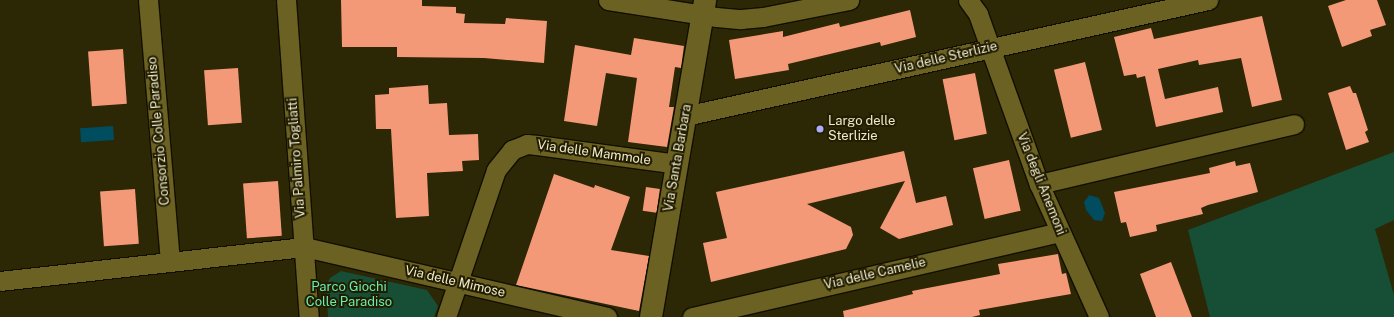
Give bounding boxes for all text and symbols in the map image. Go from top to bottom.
street label: Via delle Sterlizie [893,39,999,77]
street label: Consorzio Colle Paradiso [145,56,173,206]
street label: Via Palmiro Togliatti [285,97,309,219]
street label: Via Santa Barbara [661,103,695,213]
place label: Largo delle Sterlizie [828,114,896,145]
marker: Largo delle Sterlizie [815,124,825,134]
street label: Via degli Anemoni [1013,130,1069,238]
street label: Via delle Mammole [536,137,652,169]
street label: Via delle Camelie [822,255,928,293]
street label: Via delle Mimose [403,263,507,301]
park label: Parco Giochi Colle Paradiso [306,280,392,311]

